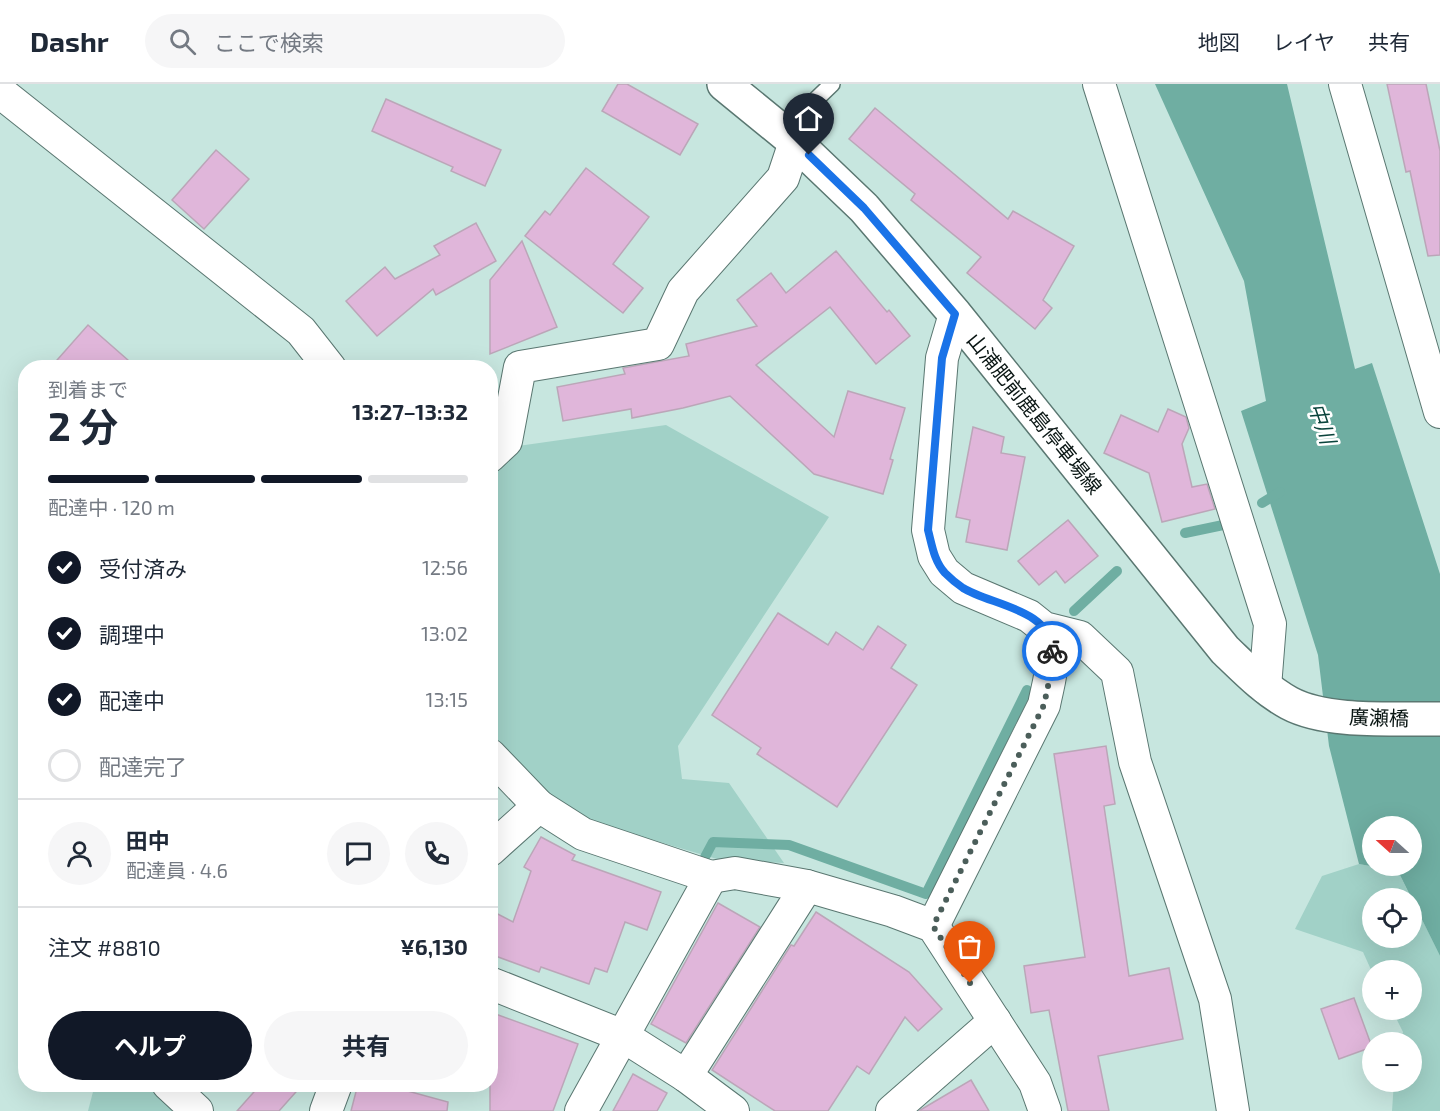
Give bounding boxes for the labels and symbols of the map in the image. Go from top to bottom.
pin [783,93,834,155]
street label: 山浦肥前鹿島停車場線 [963,328,1107,498]
water label: 中川 [1304,399,1342,449]
courier [1022,621,1082,681]
street label: 廣瀬橋 [1349,704,1409,730]
north arrow [1362,816,1422,876]
pin [944,921,995,983]

